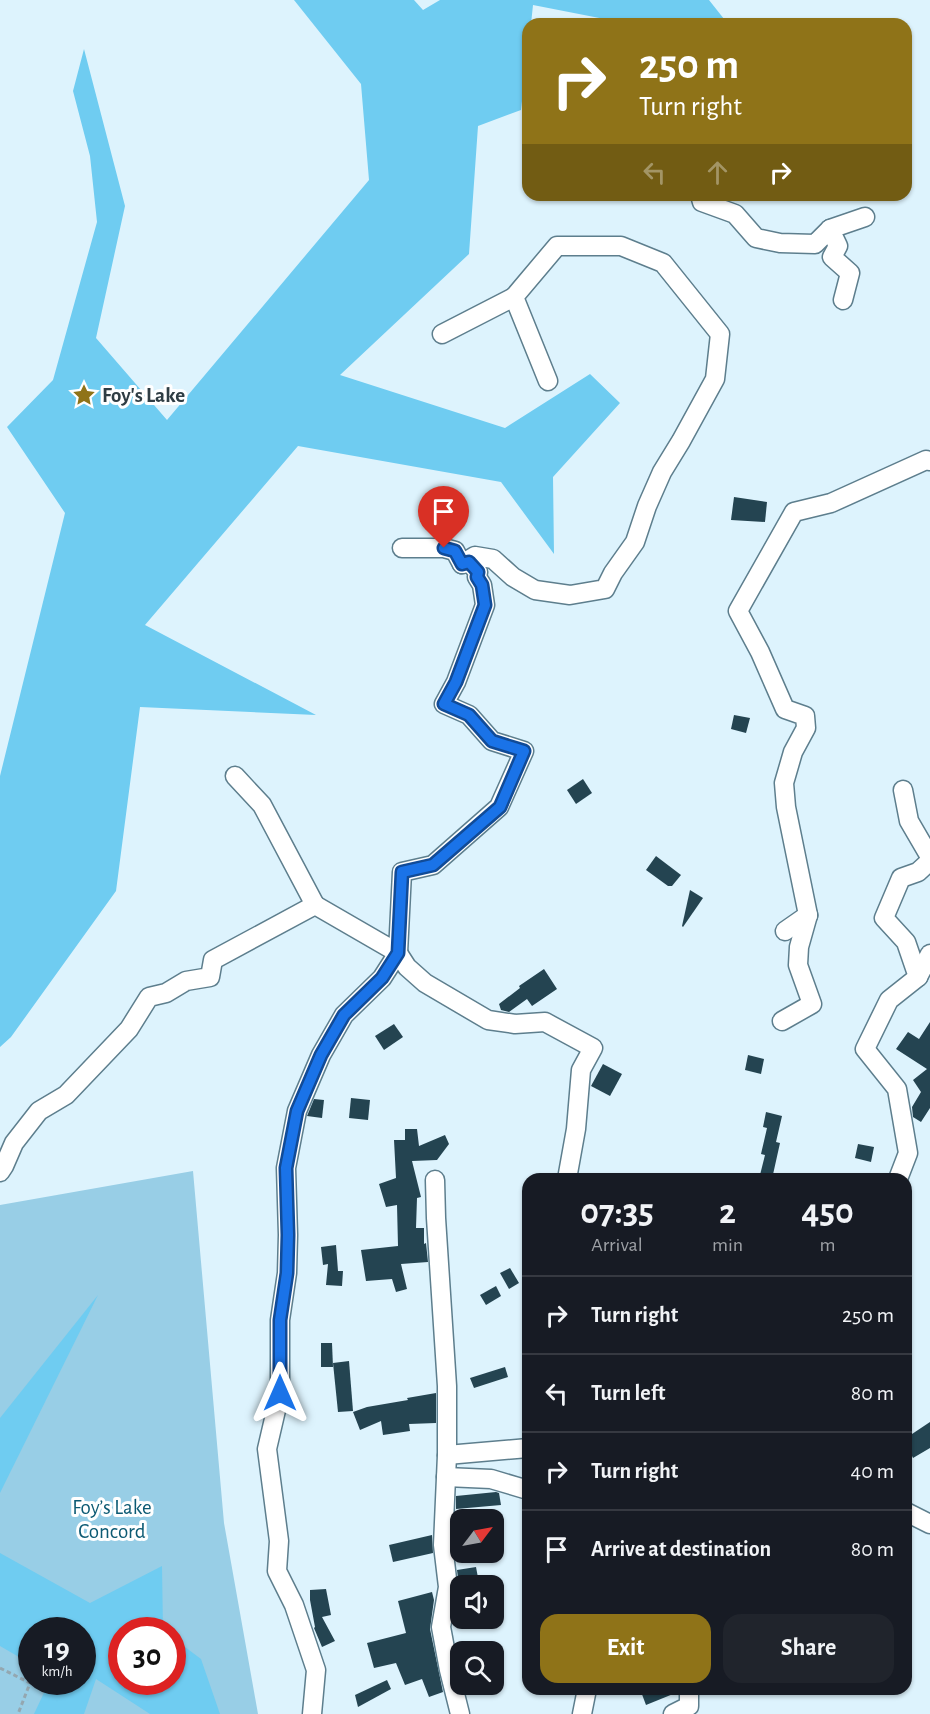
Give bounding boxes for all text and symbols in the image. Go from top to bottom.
icon: right [540,42,618,120]
text: 250 m [639,44,739,86]
text: Turn right [639,93,742,120]
icon: left [638,156,671,189]
icon: ahead [701,156,734,189]
icon: right [764,156,797,189]
place icon: Foy's Lake [71,382,97,408]
place label: Foy's Lake [102,385,185,406]
pin [418,486,469,548]
icon: arrive [427,495,460,528]
text: 07:35 [580,1194,654,1230]
text: 2 [719,1194,736,1230]
text: 450 [801,1194,854,1230]
text: Arrival [591,1235,643,1255]
text: min [712,1235,743,1255]
text: m [820,1235,836,1255]
icon: right [540,1299,573,1332]
text: Turn right [591,1304,678,1326]
text: 250 m [842,1304,894,1326]
position arrow [248,1361,312,1425]
icon: left [540,1377,573,1410]
text: Turn left [591,1382,665,1404]
text: 80 m [851,1382,894,1404]
icon: right [540,1455,573,1488]
text: Turn right [591,1460,678,1482]
text: 40 m [851,1460,894,1482]
park label: Foy’s Lake Concord [72,1497,152,1542]
north arrow [450,1509,504,1563]
map controls [450,1509,504,1695]
icon: arrive [540,1533,573,1566]
text: Arrive at destination [591,1538,771,1560]
text: 80 m [851,1538,894,1560]
button: sound [450,1575,504,1629]
button: Exit [540,1614,711,1683]
button: Share [723,1614,894,1683]
speed limit sign: 30 [108,1617,186,1695]
text: 19 [44,1634,70,1664]
button: search [450,1641,504,1695]
text: km/h [42,1664,72,1679]

